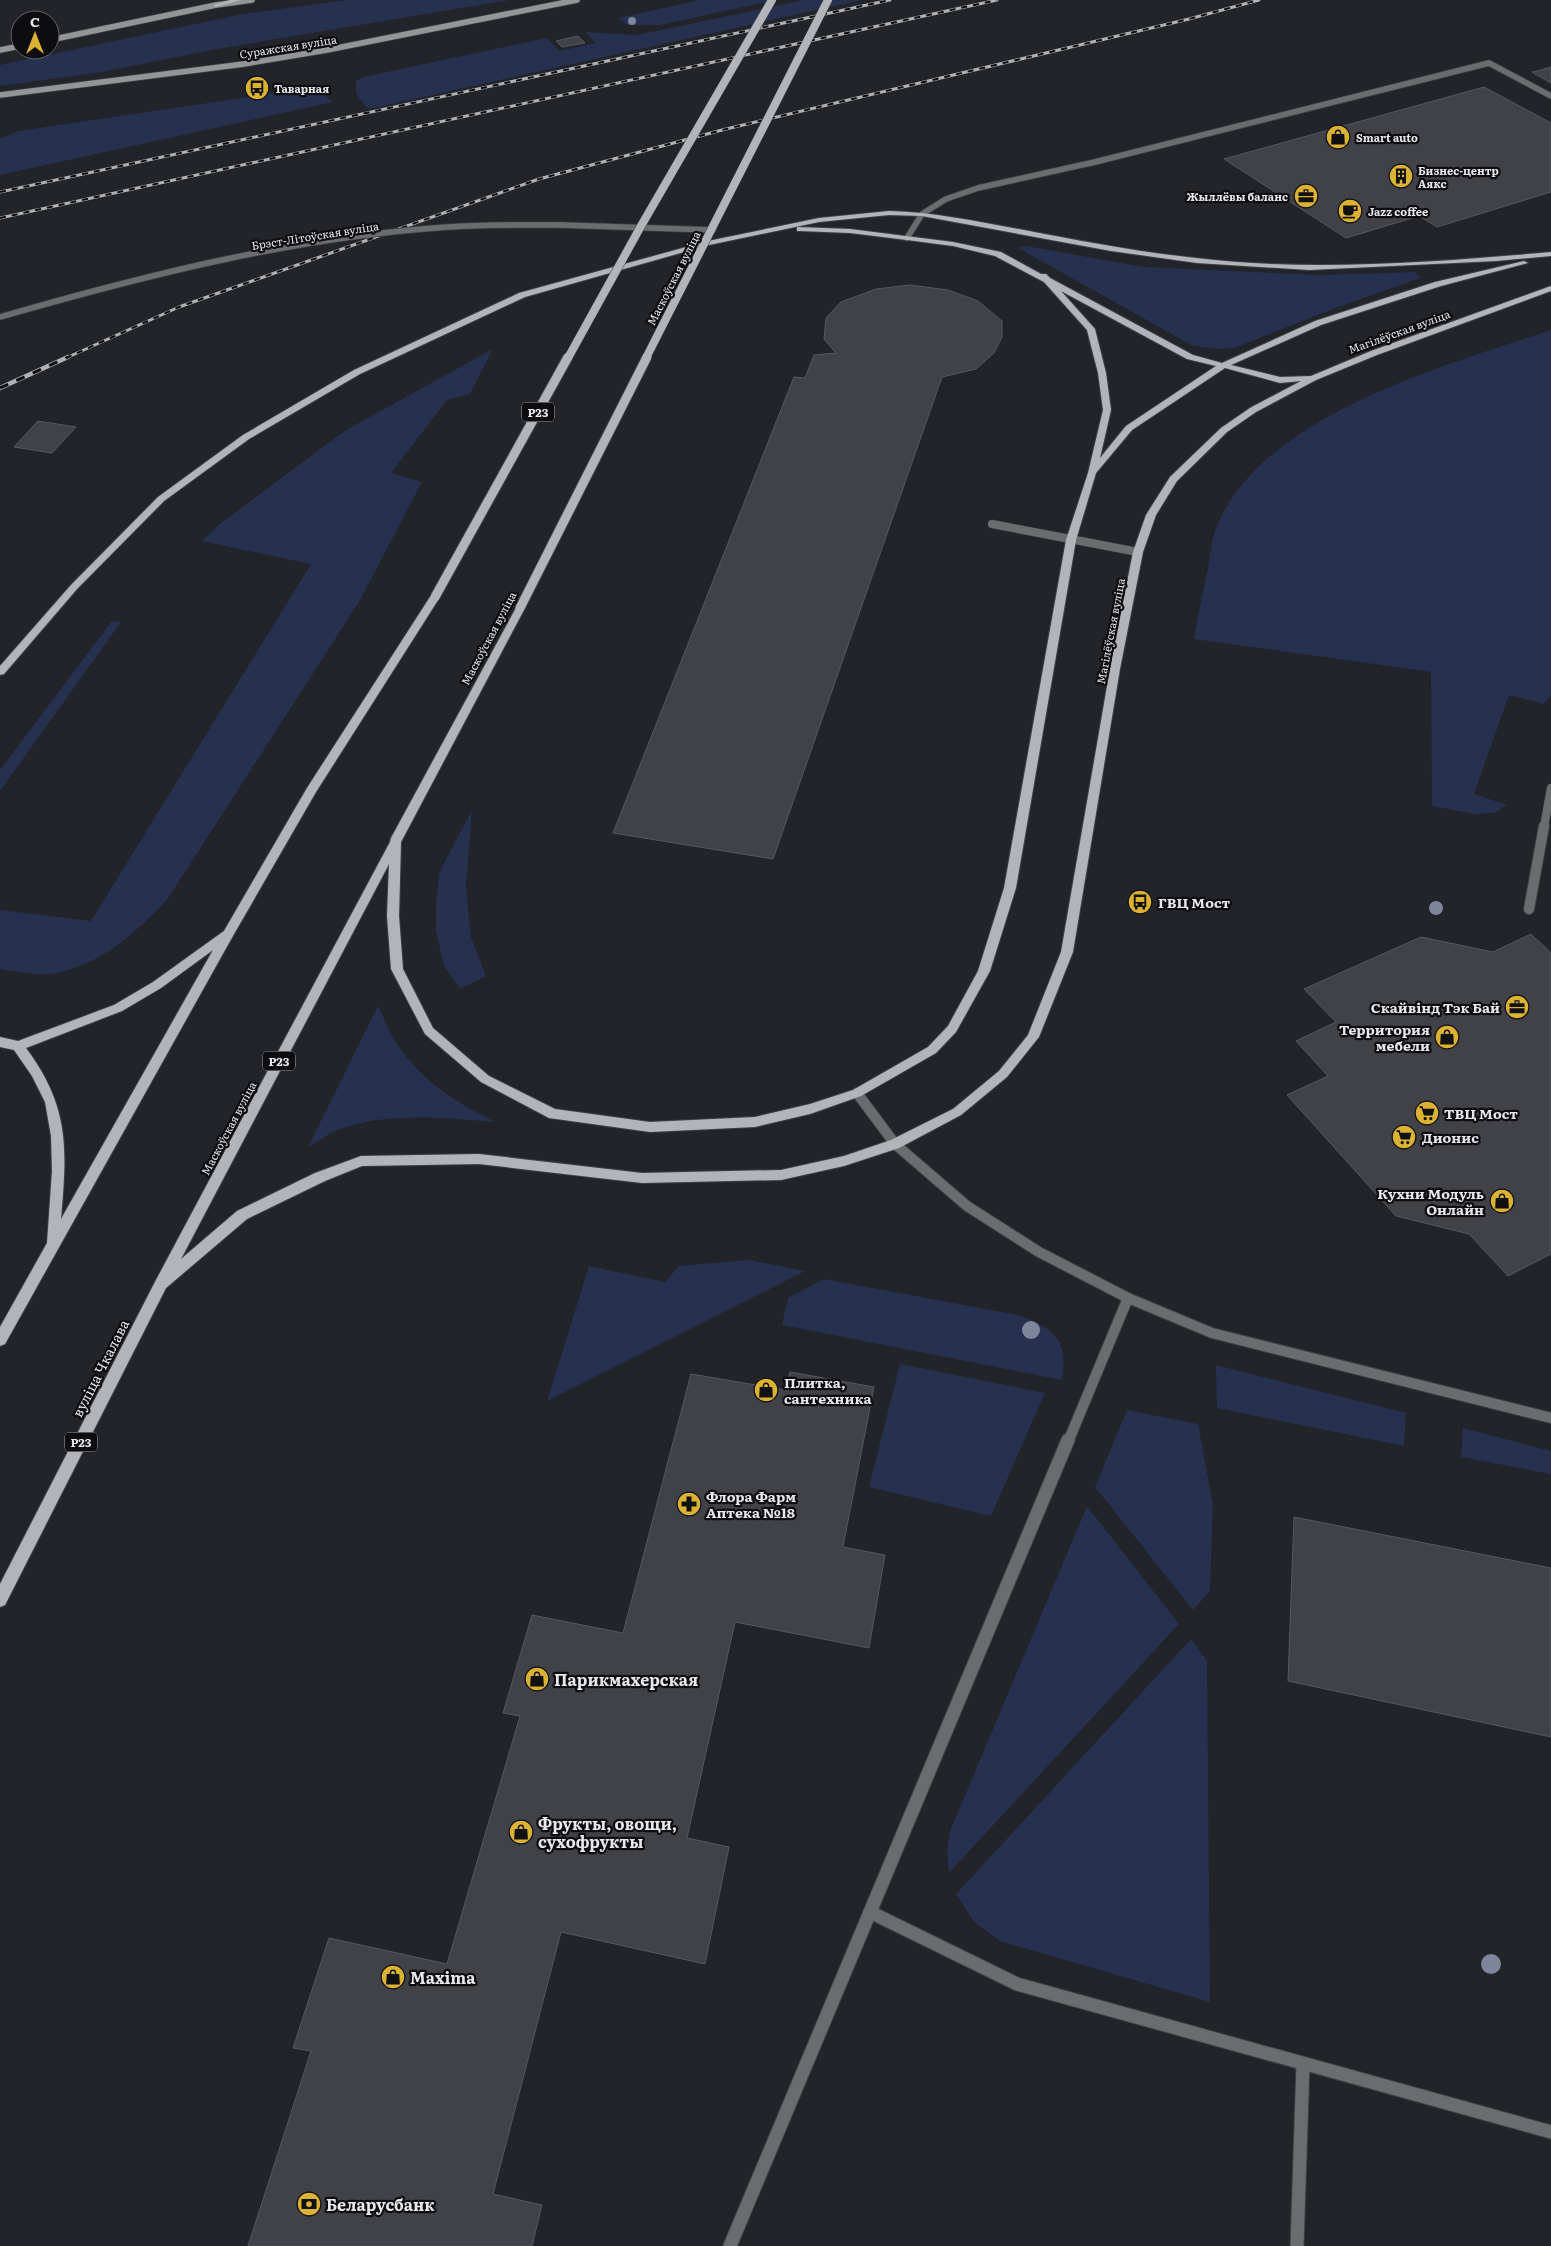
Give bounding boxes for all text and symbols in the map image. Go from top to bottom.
north arrow [10,10,60,60]
text: С [30,11,40,31]
street label: Суражская вуліца [238,30,338,62]
bus stop icon: Таварная [244,75,270,101]
place label: Таварная [274,80,329,96]
shop icon: Smart auto [1325,124,1351,150]
place label: Smart auto [1356,129,1418,145]
place label: Бизнес-центр Аякс [1418,162,1499,191]
building icon: Бизнес-центр Аякс [1388,163,1414,189]
office icon: Жыллёвы баланс [1293,183,1319,209]
place label: Жыллёвы баланс [1186,188,1288,204]
cafe icon: Jazz coffee [1337,198,1363,224]
place label: Jazz coffee [1368,203,1428,219]
street label: Брэст-Літоўская вуліца [250,217,380,253]
street label: Маскоўская вуліца [642,228,704,328]
street label: Магілёўская вуліца [1346,305,1452,357]
road number: Р23 [522,402,554,422]
street label: Магілёўская вуліца [1092,577,1128,685]
street label: Маскоўская вуліца [457,588,519,688]
bus stop icon: ГВЦ Мост [1127,889,1153,915]
place label: ГВЦ Мост [1158,892,1231,912]
office icon: Скайвінд Тэк Бай [1504,994,1530,1020]
place label: Скайвінд Тэк Бай [1371,997,1500,1017]
place label: Территория мебели [1339,1019,1430,1055]
shop icon: Территория мебели [1434,1024,1460,1050]
road number: Р23 [263,1052,295,1070]
street label: Маскоўская вуліца [197,1078,259,1178]
supermarket icon: ТВЦ Мост [1414,1100,1440,1126]
place label: ТВЦ Мост [1444,1103,1518,1123]
supermarket icon: Дионис [1391,1124,1417,1150]
place label: Дионис [1422,1127,1479,1147]
place label: Кухни Модуль Онлайн [1377,1183,1484,1219]
shop icon: Кухни Модуль Онлайн [1489,1188,1515,1214]
street label: вуліца Чкалава [67,1315,133,1420]
place label: Плитка, сантехника [784,1372,873,1408]
shop icon: Плитка, сантехника [753,1377,779,1403]
road number: Р23 [65,1432,97,1451]
place label: Флора Фарм Аптека №18 [706,1486,796,1522]
pharmacy icon: Флора Фарм Аптека №18 [676,1491,702,1517]
shop icon: Парикмахерская [524,1666,550,1692]
place label: Парикмахерская [554,1667,698,1691]
place label: Фрукты, овощи, сухофрукты [538,1811,677,1853]
shop icon: Фрукты, овощи, сухофрукты [508,1819,534,1845]
shop icon: Maxima [380,1964,406,1990]
place label: Maxima [410,1965,476,1989]
bank icon: Беларусбанк [296,2191,322,2217]
place label: Беларусбанк [326,2192,435,2216]

